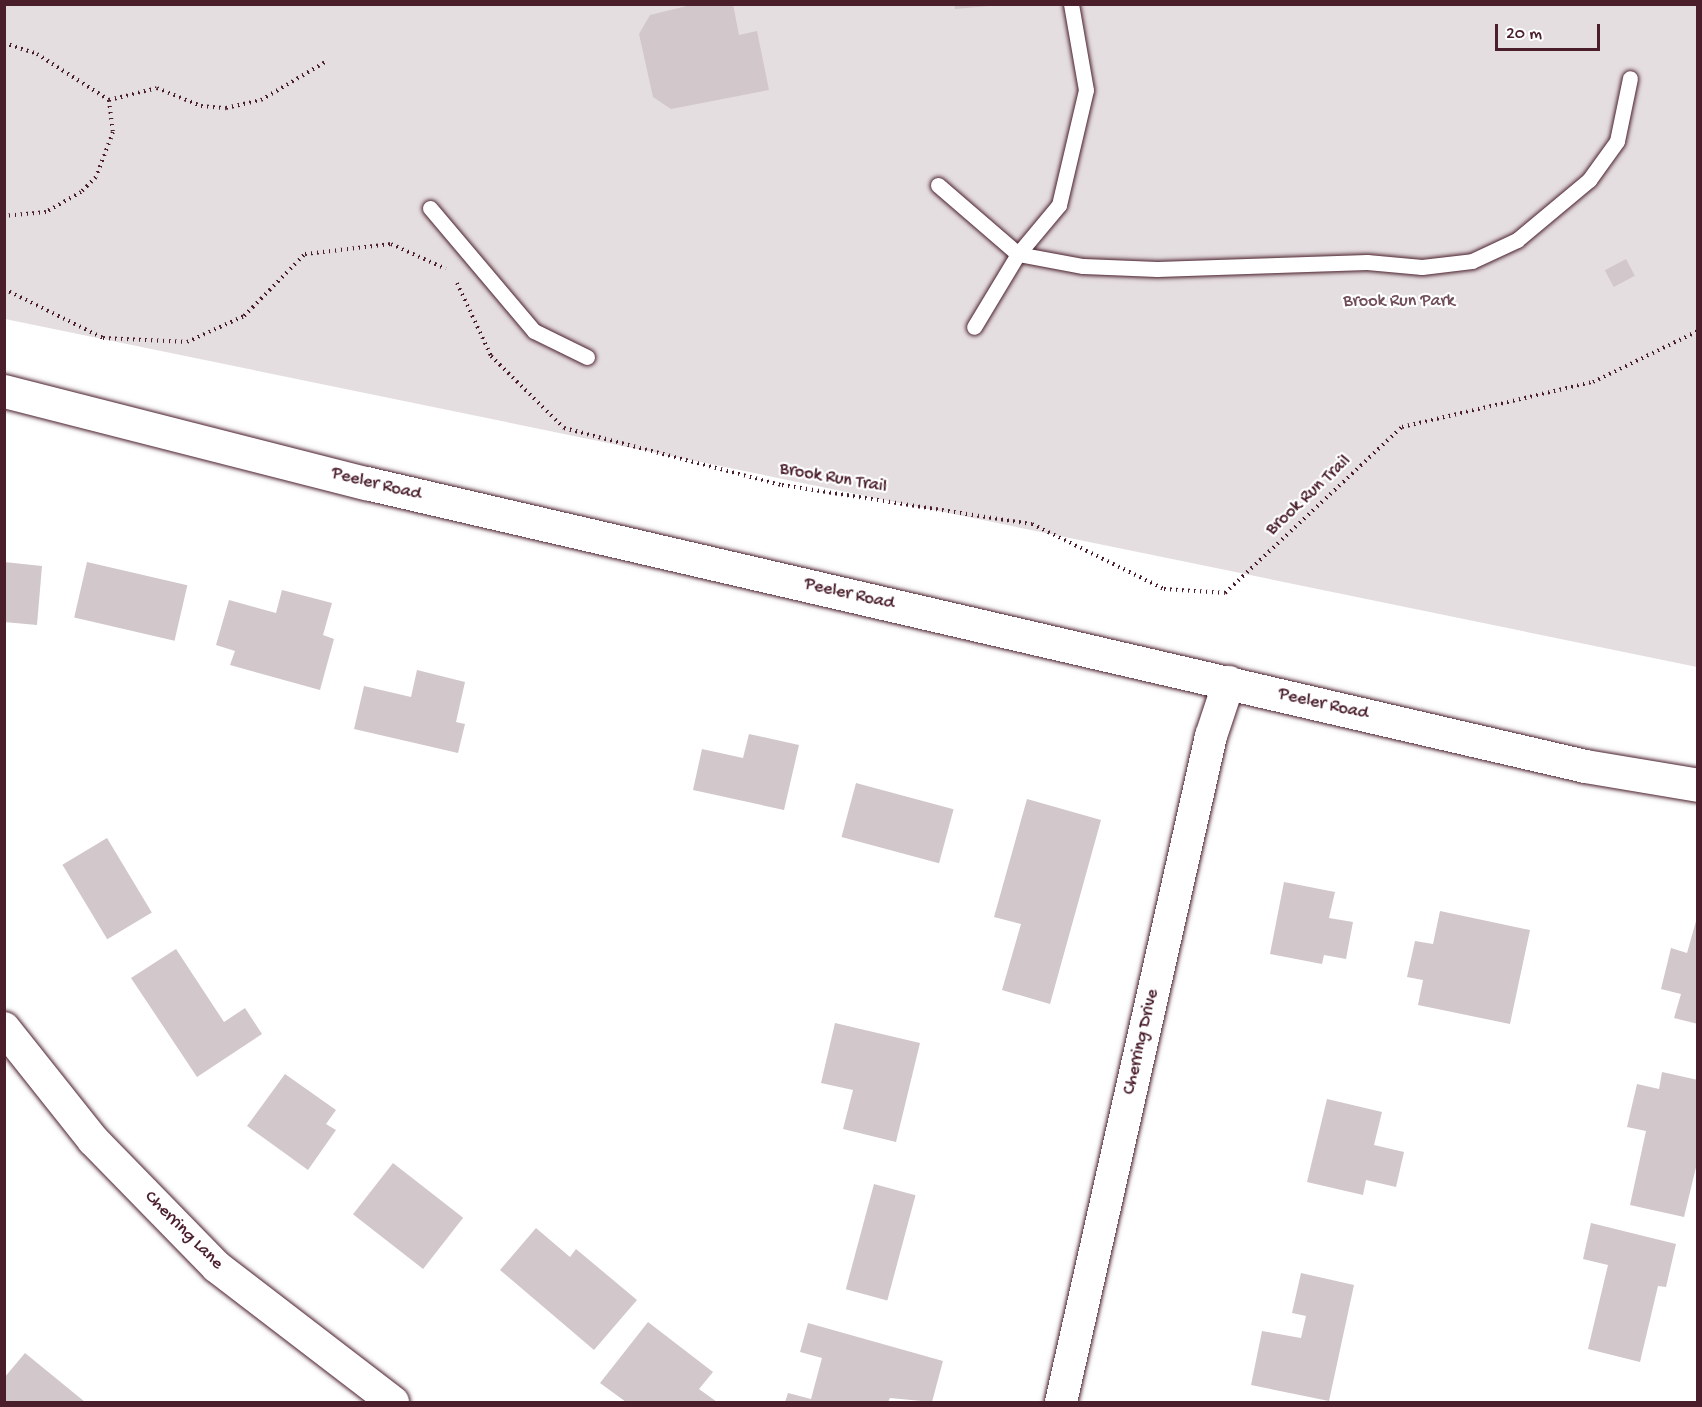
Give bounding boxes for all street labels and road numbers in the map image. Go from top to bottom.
street label: Brook Run Trail [1262,451,1356,541]
street label: Brook Run Trail [778,459,888,499]
street label: Peeler Road [329,463,423,507]
street label: Peeler Road [802,574,896,616]
street label: Peeler Road [1276,684,1370,726]
street label: Cherring Drive [1119,987,1165,1097]
street label: Cherring Lane [139,1187,227,1275]

